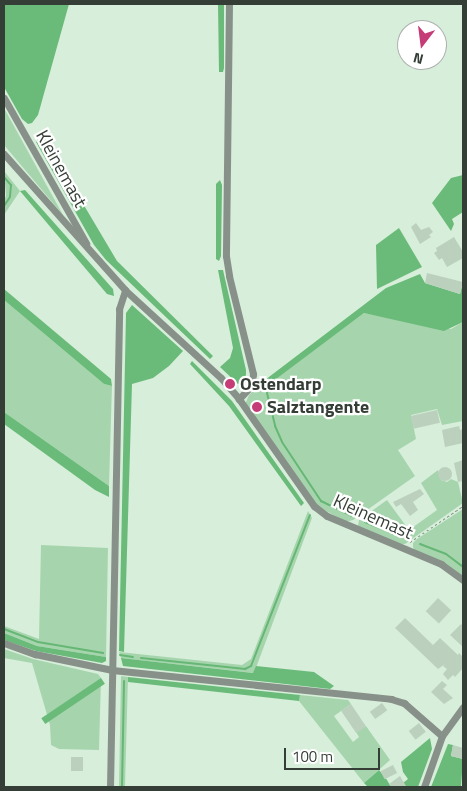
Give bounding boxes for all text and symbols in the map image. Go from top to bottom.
north arrow [397,20,447,70]
text: N [411,48,426,70]
street label: Kleinemast [31,127,91,211]
place label: Ostendarp [240,373,321,395]
marker: Ostendarp [224,378,236,390]
place label: Salztangente [267,396,369,418]
marker: Salztangente [251,401,263,413]
street label: Kleinemast [330,490,416,544]
scale bar [287,738,383,770]
text: 100 m [292,745,333,768]

